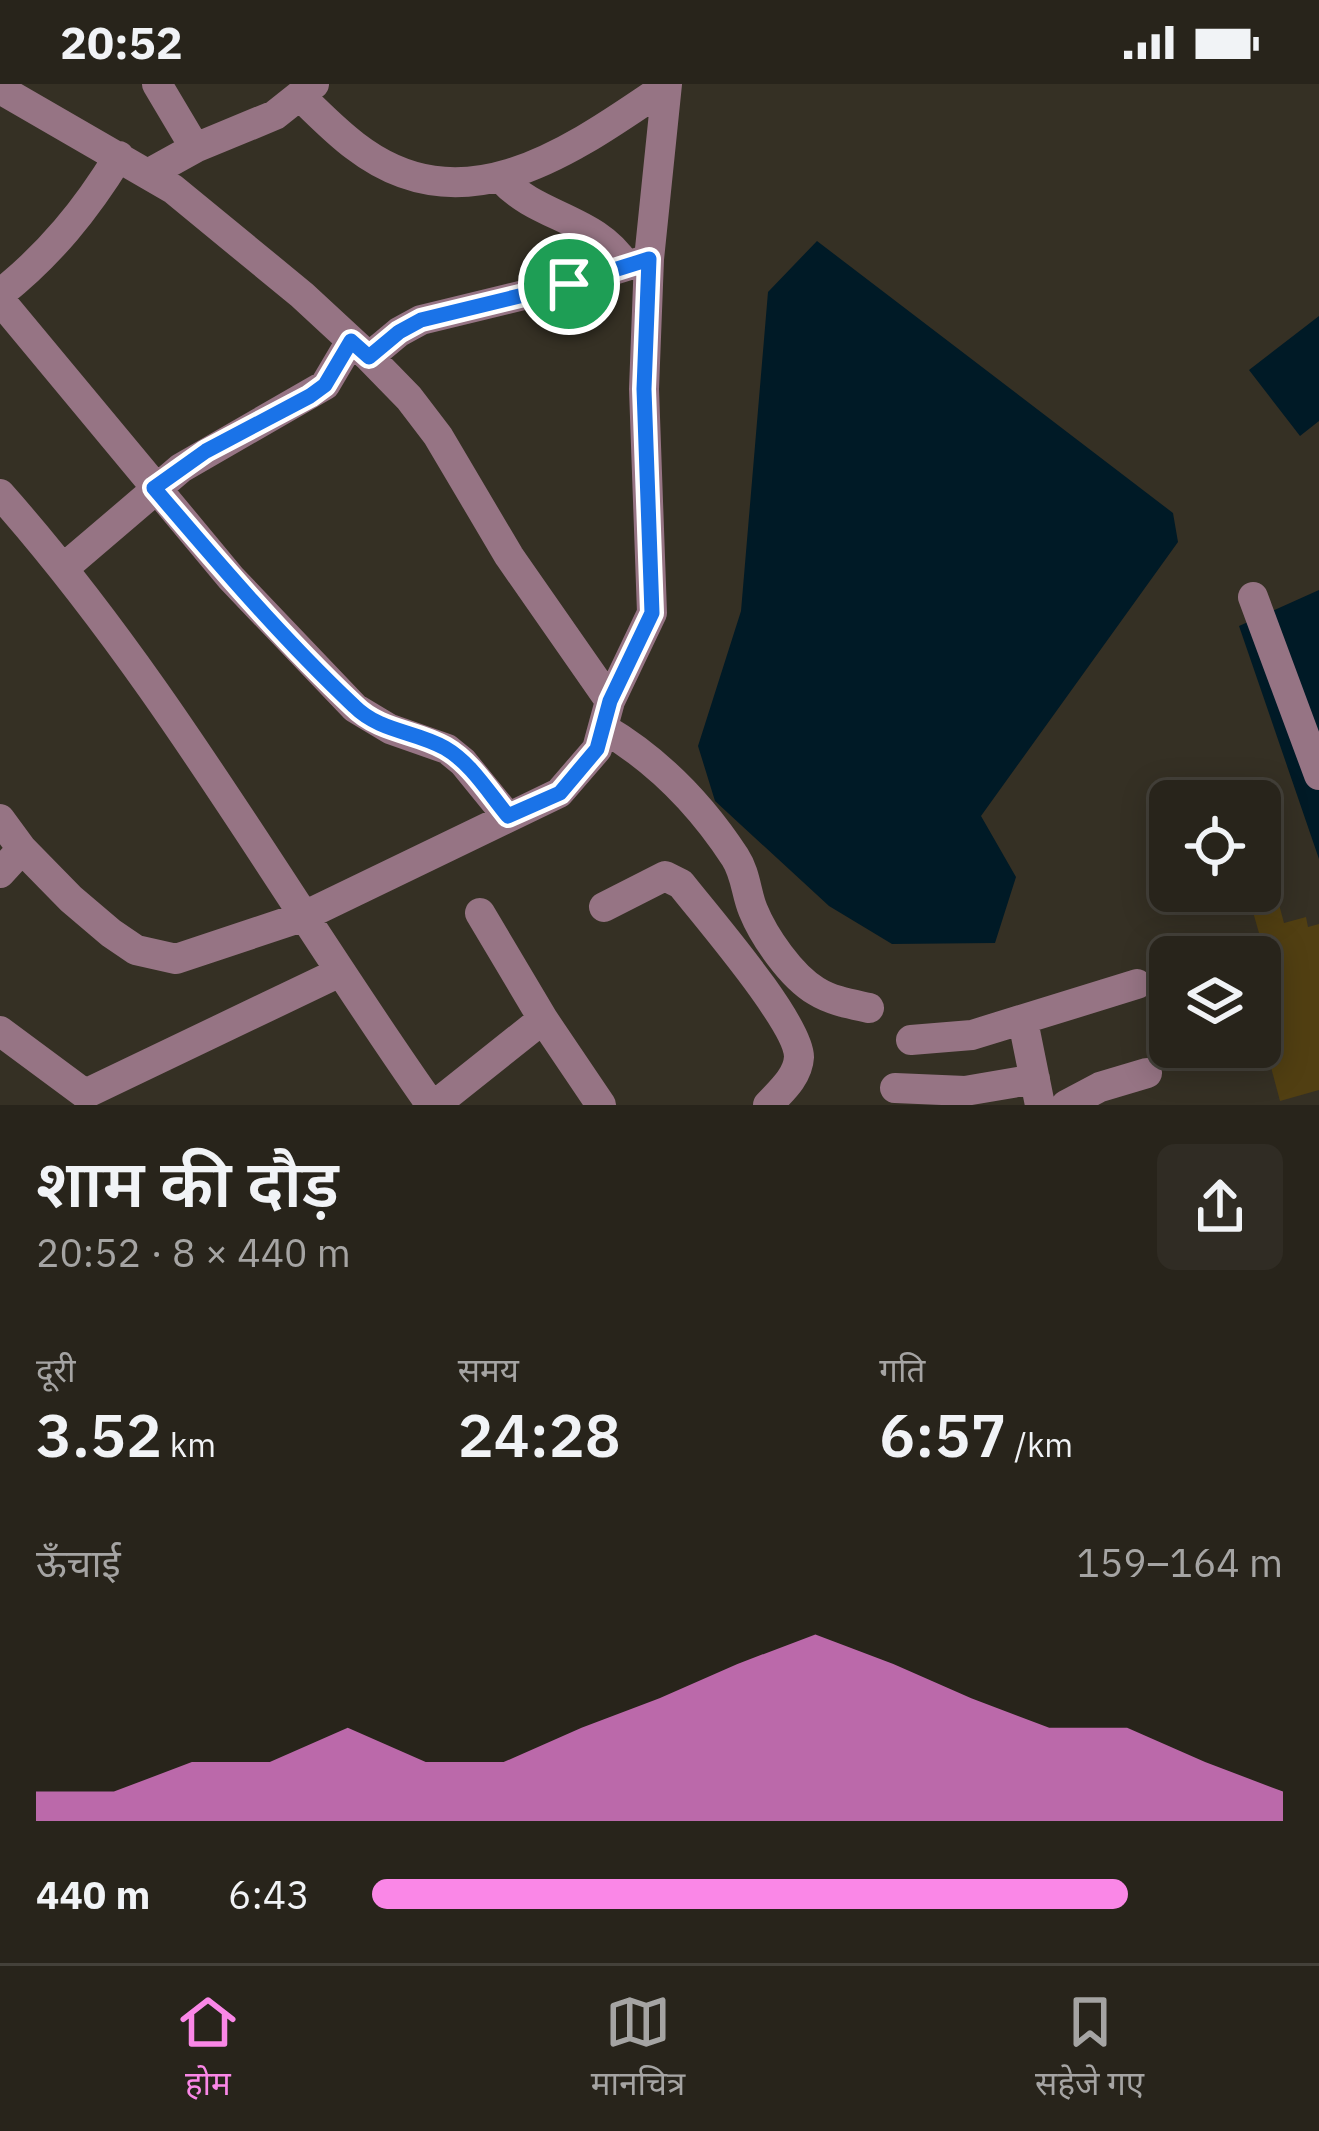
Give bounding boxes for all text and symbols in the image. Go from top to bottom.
text: 20:52 [60,13,183,71]
pin [518,233,620,335]
icon: arrive [536,251,602,317]
map controls [1149,780,1281,1068]
button: locate [1149,780,1281,912]
button: layers [1149,936,1281,1068]
text: शाम की दौड़ [36,1139,339,1225]
button: share [1157,1144,1283,1270]
text: 20:52 · 8 × 440 m [36,1227,351,1278]
text: दूरी [36,1348,76,1391]
text: समय [458,1348,519,1391]
text: गति [879,1348,925,1391]
text: 3.52 [36,1395,162,1474]
text: 24:28 [458,1395,621,1474]
text: 6:57 [879,1395,1006,1474]
text: km [162,1423,216,1466]
text: /km [1006,1423,1073,1466]
text: ऊँचाई [36,1537,121,1588]
text: 159–164 m [1076,1537,1283,1588]
text: 440 m [36,1869,150,1920]
text: 6:43 [228,1869,310,1920]
tab: होम [175,1989,241,2108]
tab: मानचित्र [591,1989,685,2108]
tab: सहेजे गए [1035,1989,1144,2108]

